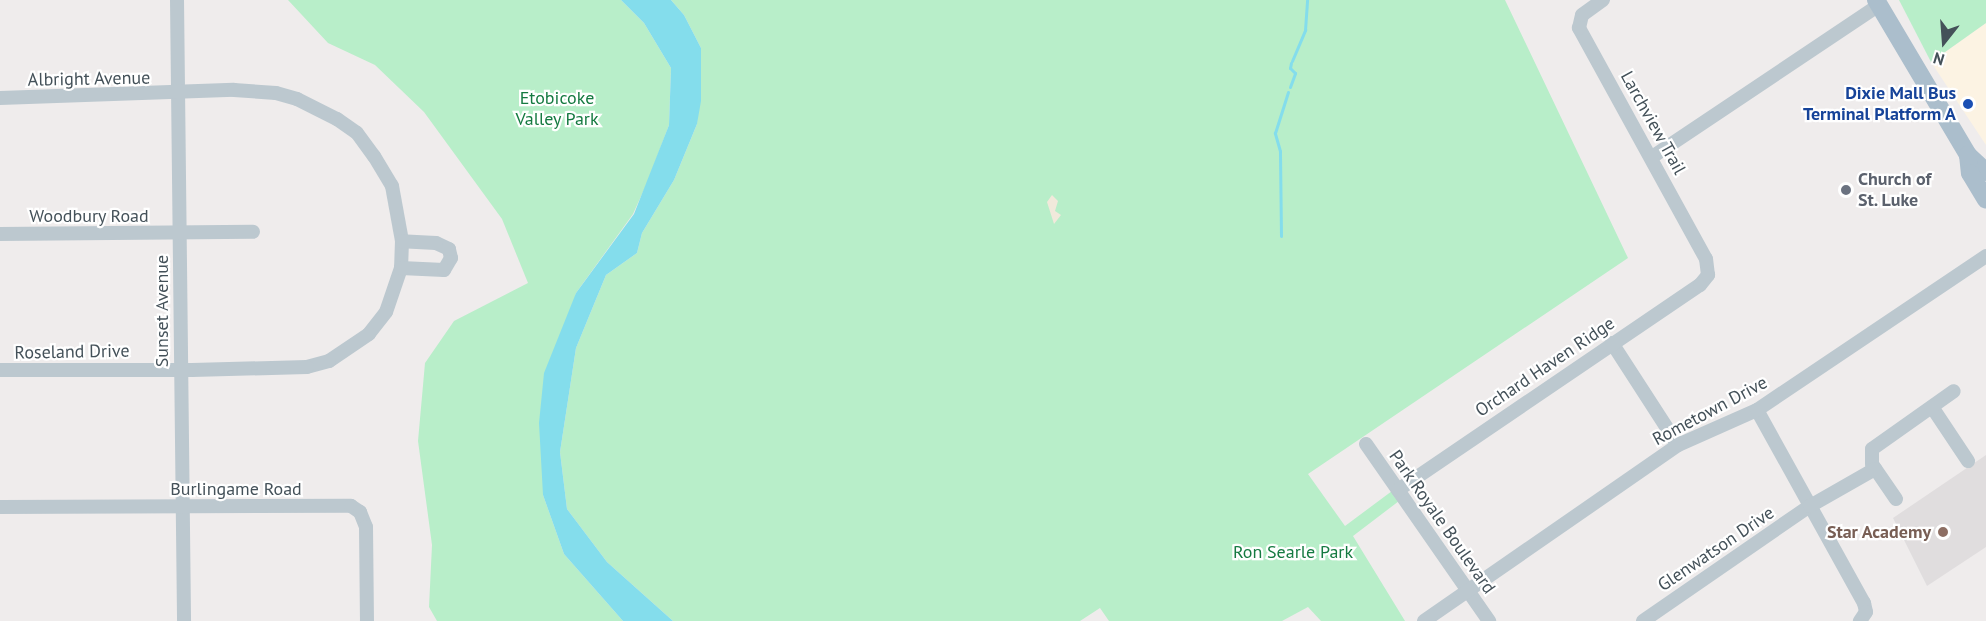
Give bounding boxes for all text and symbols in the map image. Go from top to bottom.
north arrow [1914,12,1974,72]
text: N [1931,48,1947,70]
street label: Albright Avenue [27,67,151,91]
street label: Larchview Trail [1616,67,1690,179]
place label: Dixie Mall Bus Terminal Platform A [1802,83,1956,125]
park label: Etobicoke Valley Park [515,88,599,130]
marker: Dixie Mall Bus Terminal Platform A [1961,97,1975,111]
place label: Church of St. Luke [1858,169,1931,212]
marker: Church of St. Luke [1839,183,1853,197]
street label: Woodbury Road [29,205,149,227]
street label: Sunset Avenue [151,255,173,367]
street label: Orchard Haven Ridge [1471,312,1619,422]
street label: Roseland Drive [14,340,130,364]
street label: Rometown Drive [1649,372,1771,450]
street label: Park Royale Boulevard [1384,446,1500,598]
street label: Burlingame Road [170,478,302,500]
street label: Glenwatson Drive [1654,502,1778,596]
place label: Star Academy [1826,521,1931,543]
marker: Star Academy [1936,525,1950,539]
park label: Ron Searle Park [1233,541,1353,563]

